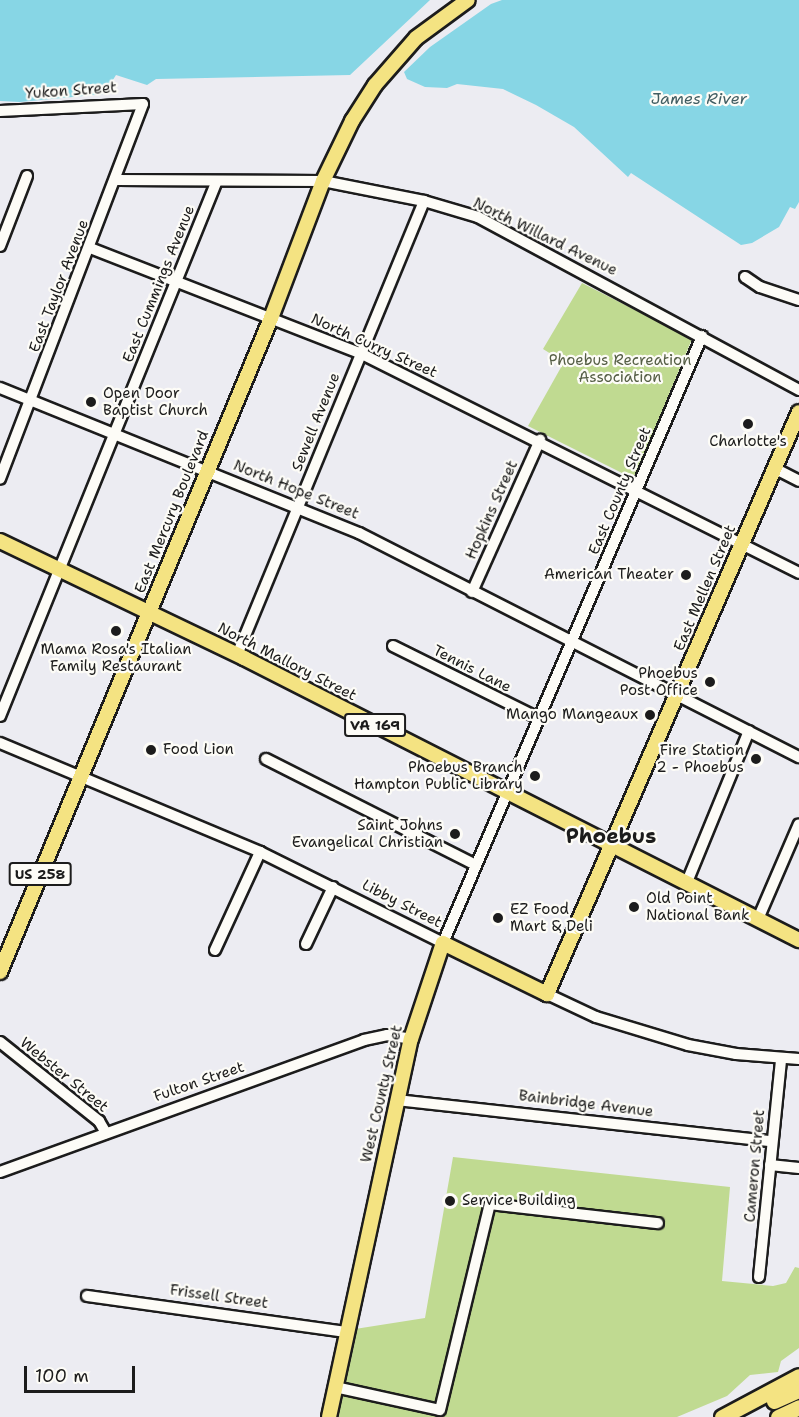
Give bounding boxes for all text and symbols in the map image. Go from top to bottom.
street label: Yukon Street [25,79,117,103]
water label: James River [651,89,747,109]
street label: North Willard Avenue [470,194,620,280]
street label: East Cummings Avenue [119,203,199,365]
street label: East Taylor Avenue [25,217,93,355]
street label: North Curry Street [308,310,440,382]
park label: Phoebus Recreation Association [549,351,691,386]
street label: Sewell Avenue [288,370,344,474]
place label: Open Door Baptist Church [103,384,208,419]
marker: Open Door Baptist Church [84,395,98,409]
marker: Charlotte's [741,417,755,431]
street label: East County Street [585,424,655,558]
street label: East Mercury Boulevard [131,428,213,596]
place label: Charlotte's [709,433,787,451]
street label: North Hope Street [231,457,361,523]
street label: Hopkins Street [462,458,522,562]
street label: East Mellen Street [670,522,740,654]
place label: American Theater [544,566,674,584]
marker: American Theater [679,568,693,582]
street label: North Mallory Street [215,619,359,705]
marker: Mama Rosa's Italian Family Restaurant [109,624,123,638]
place label: Mama Rosa's Italian Family Restaurant [41,640,191,675]
street label: Tennis Lane [430,642,514,696]
place label: Phoebus Post Office [620,664,698,699]
marker: Phoebus Post Office [703,675,717,689]
place label: Mango Mangeaux [506,706,638,724]
marker: Mango Mangeaux [643,708,657,722]
road number: VA 169 [344,714,406,736]
place label: Food Lion [163,741,234,759]
place label: Fire Station 2 - Phoebus [656,741,744,776]
marker: Food Lion [144,743,158,757]
marker: Fire Station 2 - Phoebus [749,752,763,766]
place label: Phoebus Branch Hampton Public Library [354,758,523,793]
marker: Phoebus Branch Hampton Public Library [528,769,542,783]
place label: Saint Johns Evangelical Christian [292,816,443,851]
district label: Phoebus [566,823,656,849]
marker: Saint Johns Evangelical Christian [448,827,462,841]
road number: US 258 [9,863,72,885]
street label: Libby Street [359,876,445,932]
place label: Old Point National Bank [646,889,750,924]
place label: EZ Food Mart & Deli [510,900,593,935]
marker: Old Point National Bank [627,900,641,914]
marker: EZ Food Mart & Deli [491,911,505,925]
street label: West County Street [357,1023,407,1165]
street label: Webster Street [16,1034,112,1116]
street label: Fulton Street [151,1058,247,1106]
street label: Bainbridge Avenue [518,1087,654,1121]
street label: Cameron Street [741,1109,769,1223]
place label: Service Building [462,1192,576,1210]
marker: Service Building [443,1194,457,1208]
street label: Frissell Street [169,1281,269,1313]
scale bar [27,1354,138,1392]
text: 100 m [35,1364,89,1388]

